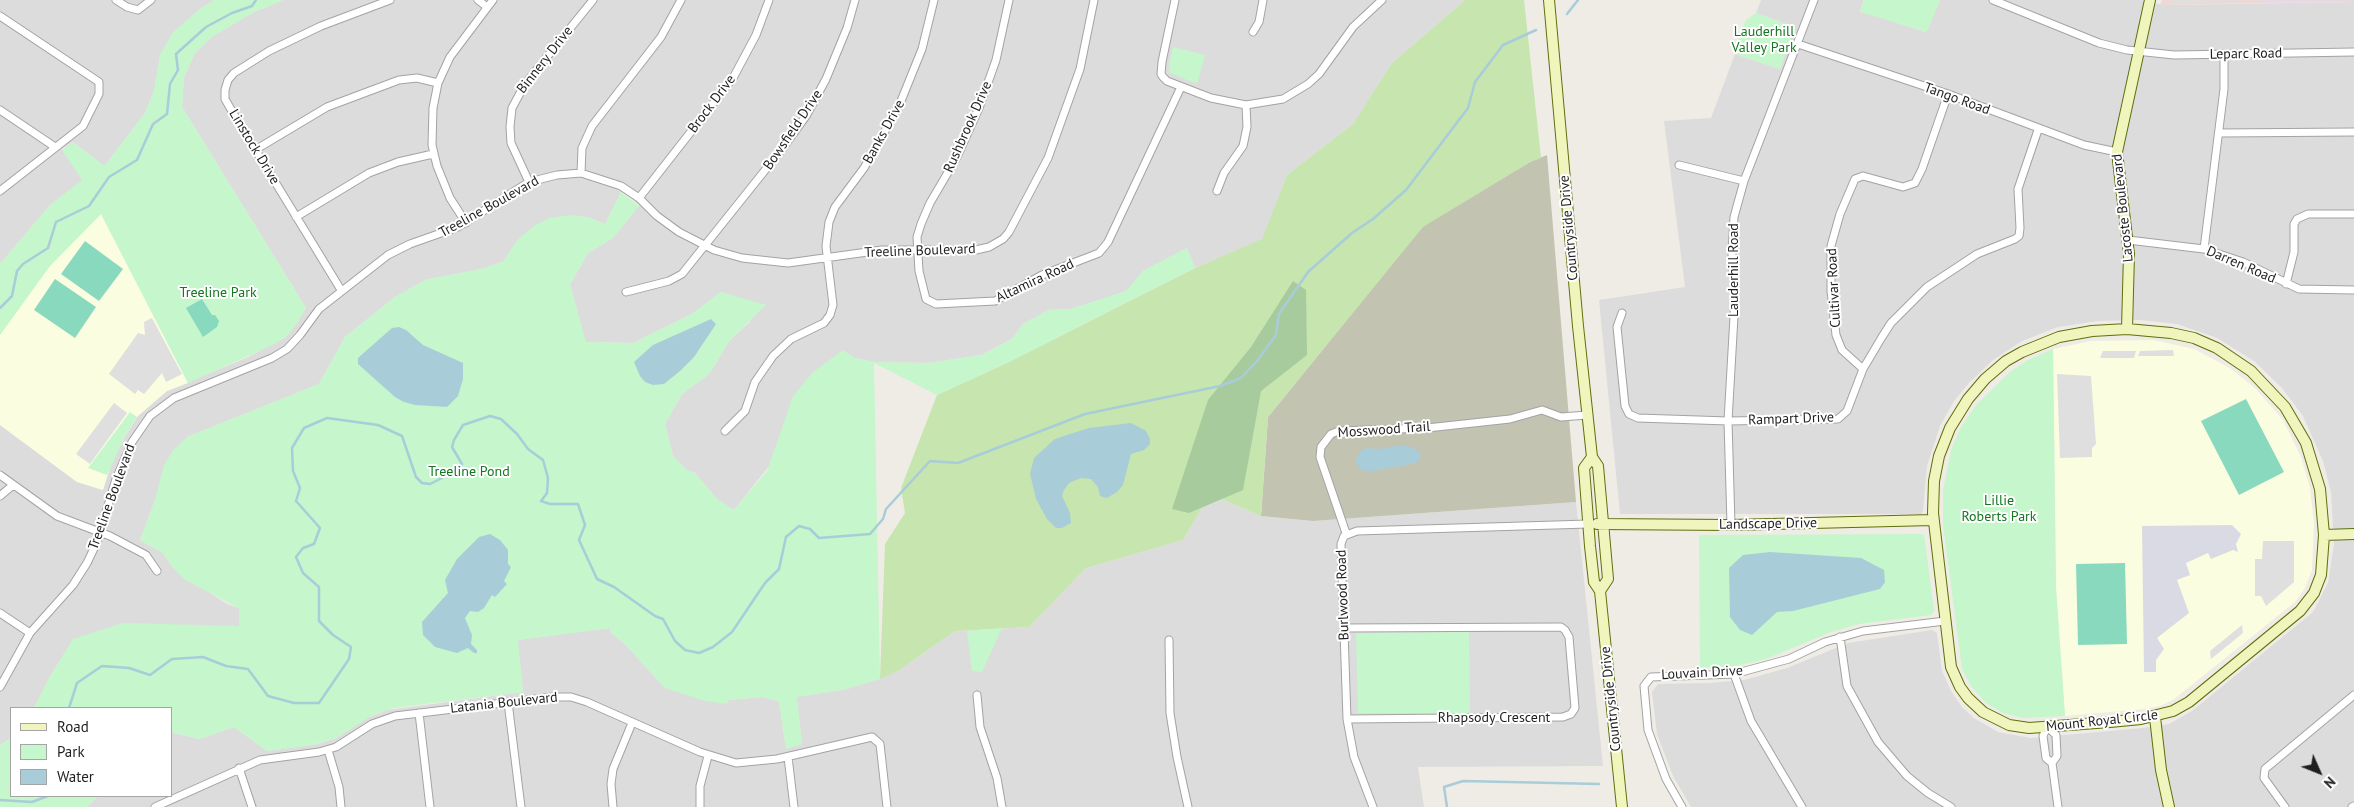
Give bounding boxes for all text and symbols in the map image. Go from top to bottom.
street label: Binnery Drive [514,23,576,97]
park label: Lauderhill Valley Park [1731,24,1797,56]
street label: Leparc Road [2210,45,2282,63]
street label: Brock Drive [685,72,739,136]
street label: Rushbrook Drive [940,79,996,175]
street label: Tango Road [1922,79,1992,119]
street label: Bowsfield Drive [760,87,826,173]
street label: Banks Drive [860,97,908,167]
street label: Linstock Drive [225,106,283,188]
street label: Lacoste Boulevard [2109,153,2137,263]
street label: Treeline Boulevard [436,173,542,241]
street label: Countryside Drive [1556,175,1582,281]
street label: Lauderhill Road [1726,223,1742,317]
street label: Treeline Boulevard [864,241,976,261]
street label: Darren Road [2204,243,2278,287]
street label: Cultivar Road [1824,248,1844,328]
street label: Altamira Road [993,256,1077,306]
park label: Treeline Park [179,285,257,301]
street label: Rampart Drive [1748,409,1834,429]
street label: Mosswood Trail [1337,418,1431,442]
street label: Treeline Boulevard [85,442,139,552]
park label: Treeline Pond [428,464,510,480]
park label: Lillie Roberts Park [1961,493,2037,526]
street label: Landscape Drive [1719,515,1817,533]
street label: Burlwood Road [1333,549,1353,641]
street label: Countryside Drive [1597,646,1625,752]
street label: Louvain Drive [1661,662,1743,684]
street label: Latania Boulevard [450,689,558,717]
legend [10,707,172,797]
street label: Mount Royal Circle [2045,707,2159,735]
street label: Rhapsody Crescent [1438,710,1550,726]
text: Road [57,717,89,736]
text: Park [57,742,85,761]
north arrow [2294,747,2344,797]
text: Water [57,767,94,786]
text: N [2320,773,2339,792]

